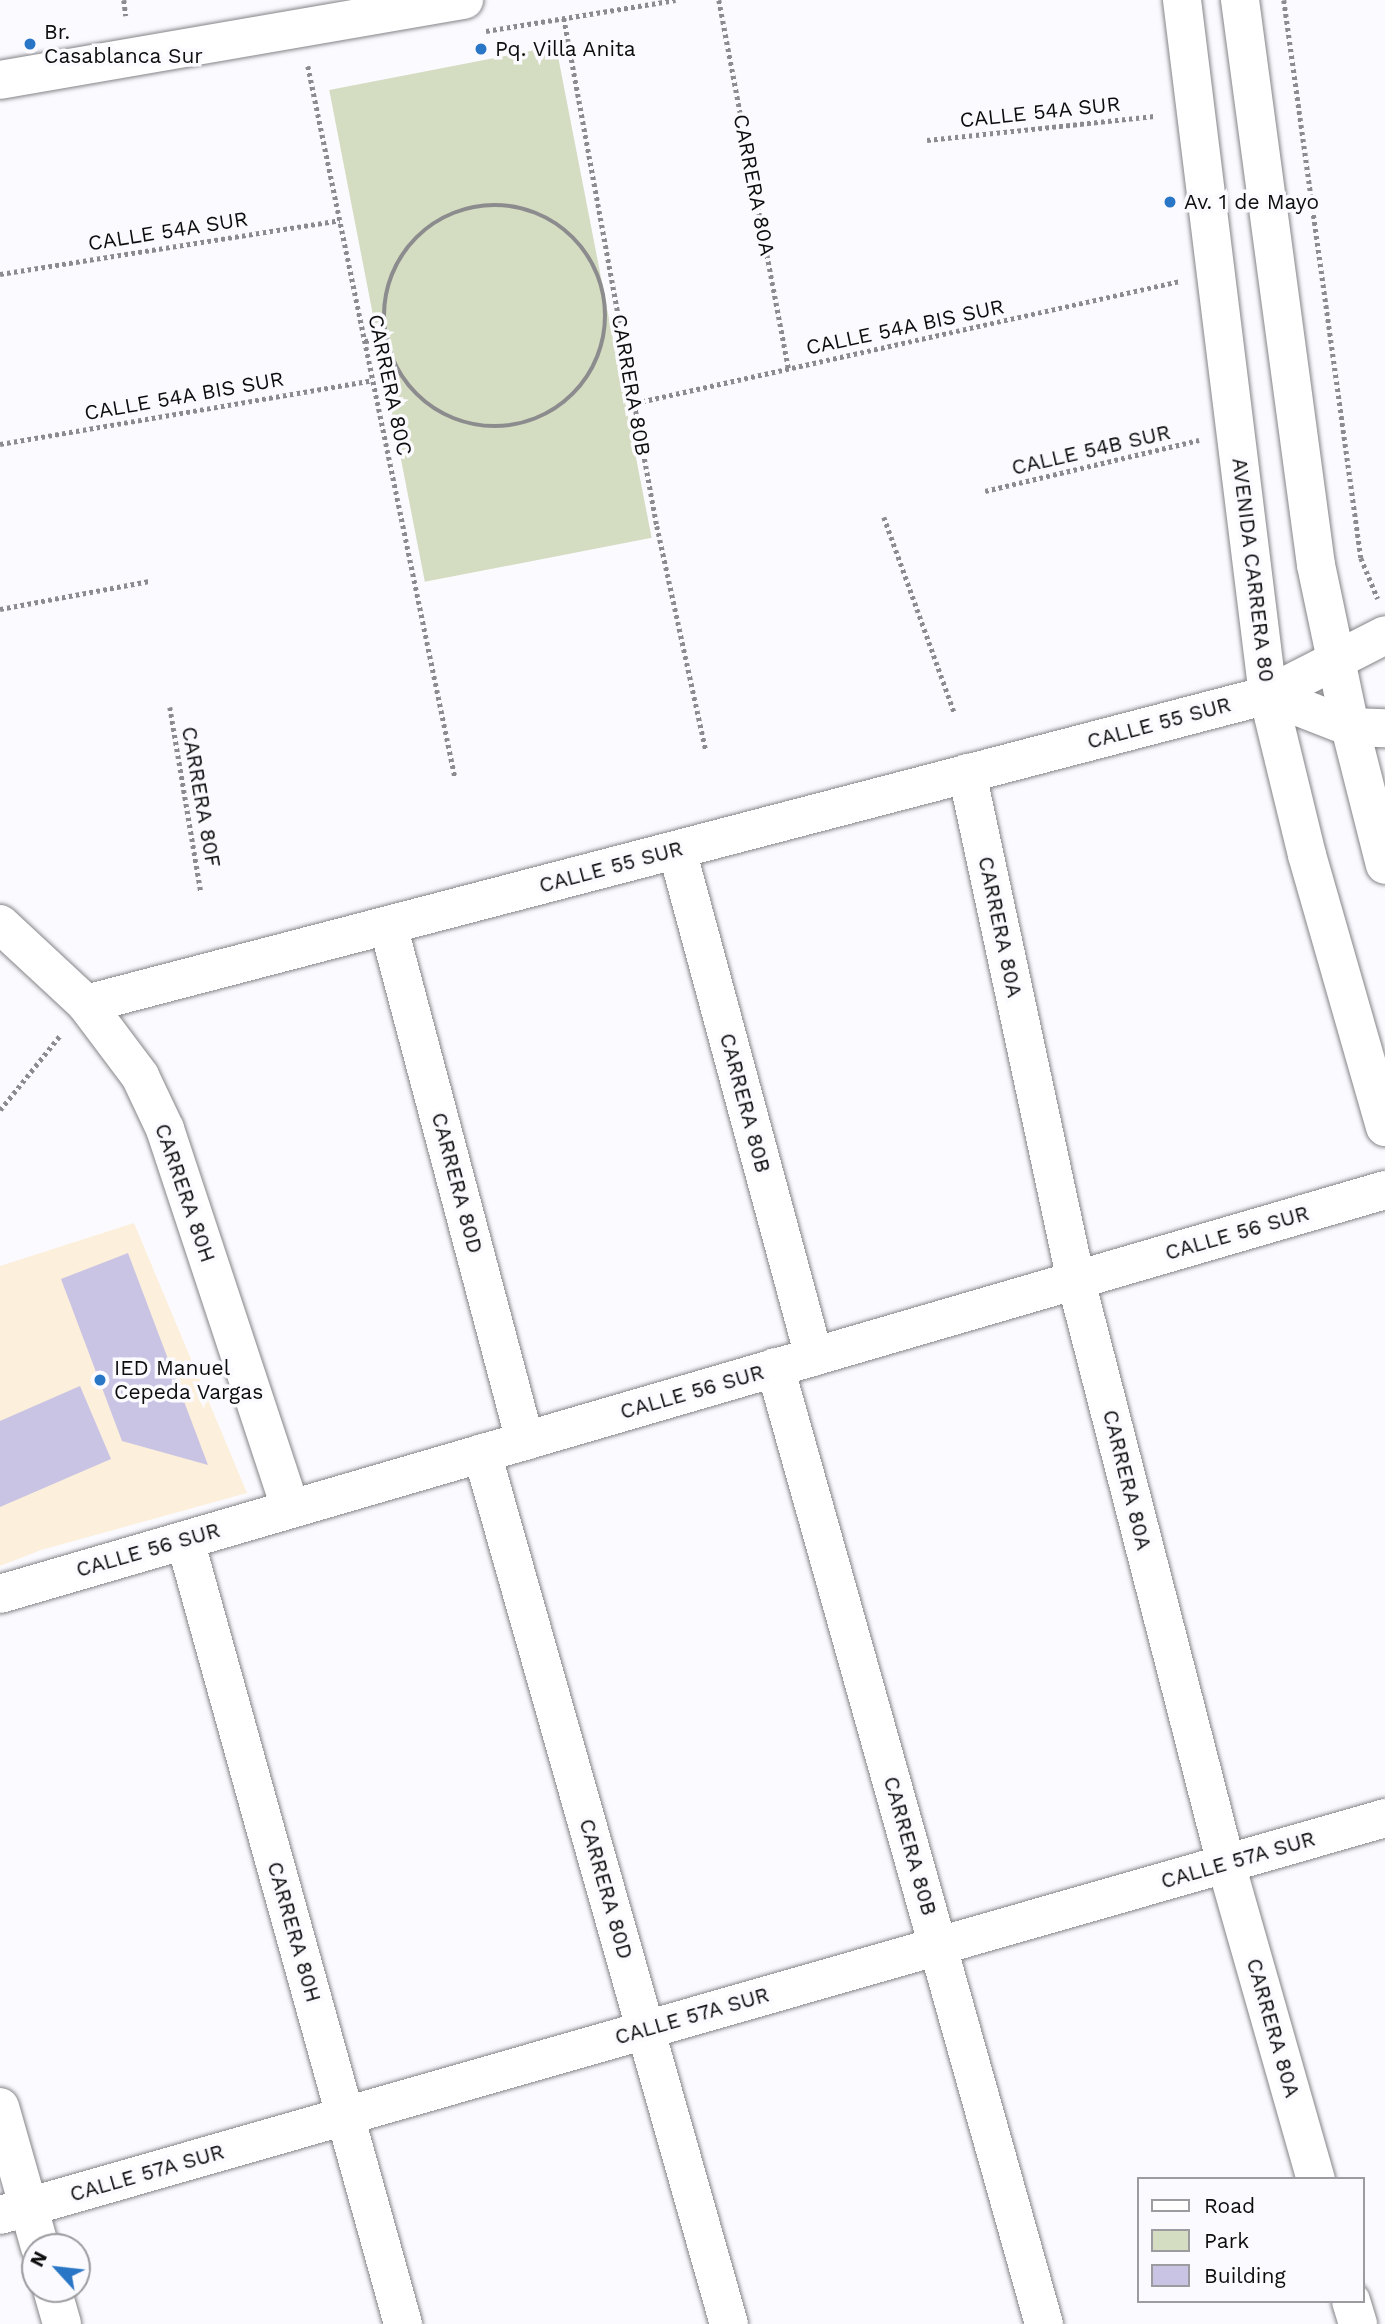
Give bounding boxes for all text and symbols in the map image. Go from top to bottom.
place label: Br. Casablanca Sur [44,19,203,69]
marker: Br. Casablanca Sur [22,36,38,52]
place label: Pq. Villa Anita [495,36,638,62]
marker: Pq. Villa Anita [473,41,489,57]
street label: CALLE 54A SUR [958,91,1122,133]
street label: CARRERA 80A [728,112,780,258]
place label: Av. 1 de Mayo [1184,189,1320,215]
marker: Av. 1 de Mayo [1162,194,1178,210]
street label: CALLE 54A SUR [86,206,250,256]
street label: CALLE 54A BIS SUR [803,294,1007,360]
street label: CARRERA 80C [363,311,417,459]
street label: CARRERA 80B [606,312,656,458]
street label: CALLE 54A BIS SUR [82,366,286,426]
street label: CALLE 54B SUR [1009,419,1173,481]
street label: AVENIDA CARRERA 80 [1227,456,1279,684]
street label: CALLE 55 SUR [1084,692,1234,754]
street label: CARRERA 80F [176,724,226,870]
street label: CALLE 55 SUR [536,836,686,898]
street label: CARRERA 80A [973,854,1027,1000]
street label: CARRERA 80B [714,1030,776,1176]
street label: CARRERA 80D [426,1109,488,1257]
street label: CARRERA 80H [149,1120,221,1266]
street label: CALLE 56 SUR [1162,1200,1312,1266]
place label: IED Manuel Cepeda Vargas [114,1355,264,1405]
street label: CALLE 56 SUR [617,1359,767,1425]
marker: IED Manuel Cepeda Vargas [92,1372,108,1388]
street label: CARRERA 80A [1097,1407,1157,1553]
street label: CALLE 56 SUR [73,1517,223,1583]
street label: CARRERA 80B [878,1773,942,1919]
street label: CARRERA 80D [574,1815,638,1963]
street label: CALLE 57A SUR [1158,1826,1318,1894]
street label: CARRERA 80H [262,1858,326,2006]
street label: CARRERA 80A [1241,1955,1305,2101]
street label: CALLE 57A SUR [612,1982,772,2050]
street label: CALLE 57A SUR [67,2139,227,2207]
legend [1136,2177,1364,2303]
text: Road [1204,2193,1255,2218]
text: Park [1204,2228,1249,2253]
north arrow [21,2233,91,2303]
text: N [25,2248,52,2271]
text: Building [1204,2263,1286,2288]

